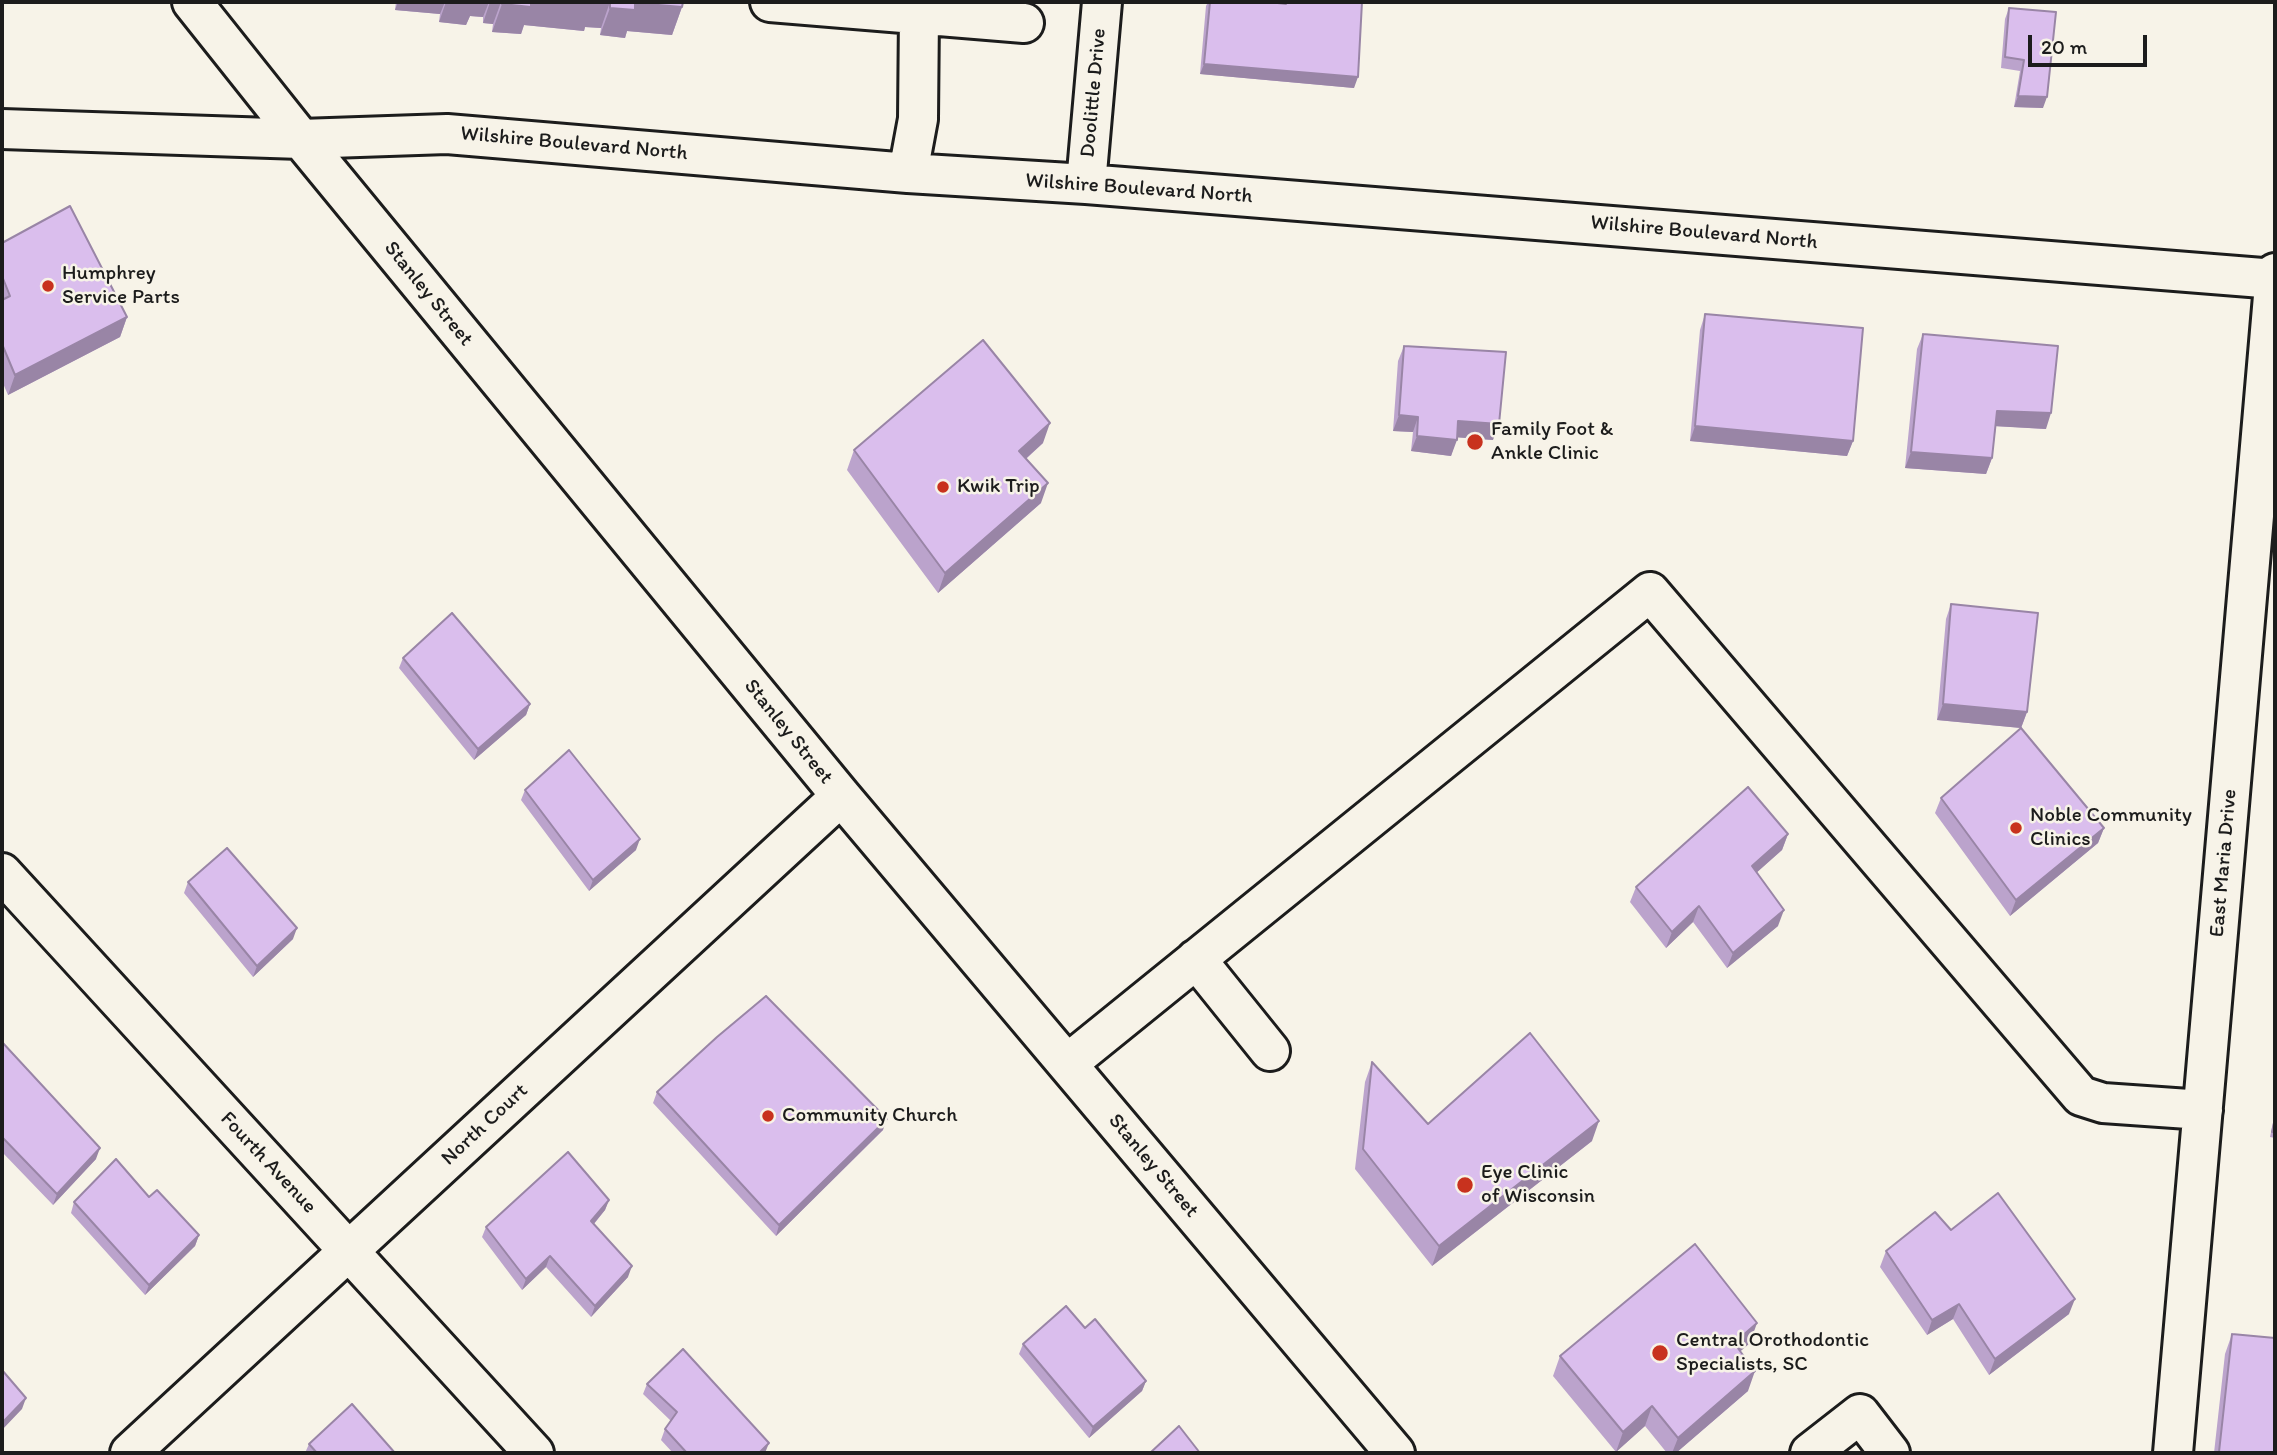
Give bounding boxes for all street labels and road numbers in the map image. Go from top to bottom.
street label: Doolittle Drive [1076,27,1112,159]
street label: Wilshire Boulevard North [459,122,689,166]
street label: Wilshire Boulevard North [1024,168,1254,210]
street label: Wilshire Boulevard North [1589,211,1819,255]
street label: Stanley Street [378,236,478,352]
street label: Stanley Street [738,674,838,790]
street label: East Maria Drive [2205,788,2243,938]
street label: North Court [437,1079,533,1171]
street label: Fourth Avenue [214,1107,322,1219]
street label: Stanley Street [1102,1109,1204,1223]

